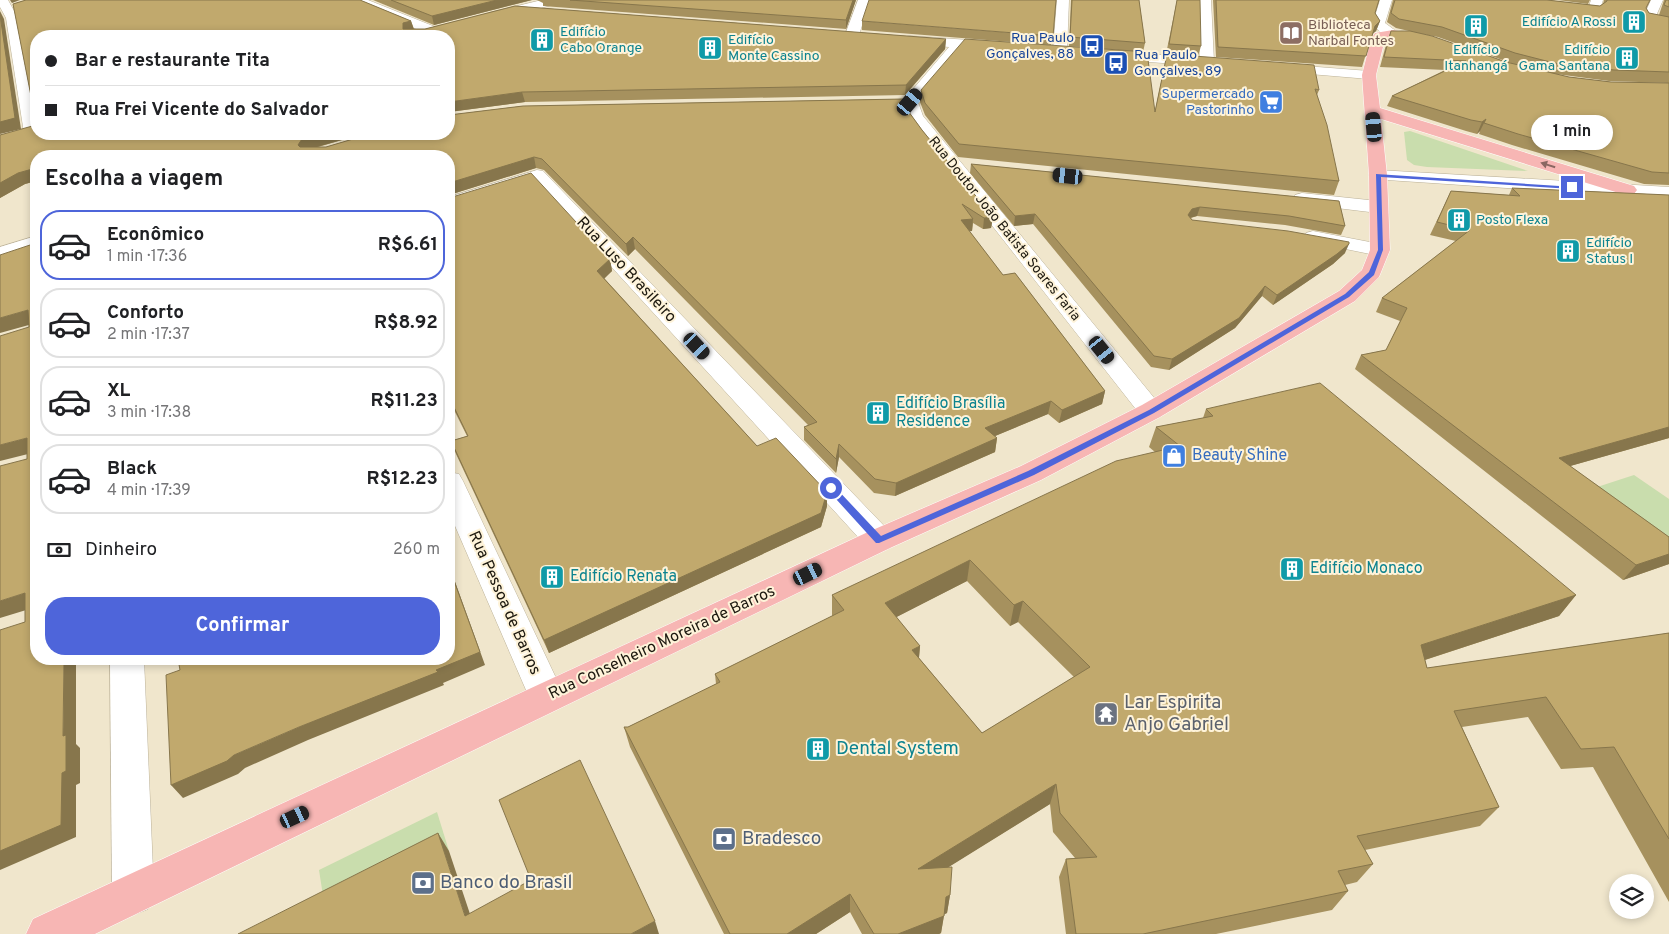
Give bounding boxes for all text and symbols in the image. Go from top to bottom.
building icon: Edifício A Rossi [1621,9,1647,35]
building icon: Edifício Itanhangá [1463,13,1489,39]
place label: Edifício A Rossi [1522,14,1616,31]
place label: Biblioteca Narbal Fontes [1308,17,1394,50]
library icon: Biblioteca Narbal Fontes [1278,20,1304,46]
place label: Edifício Cabo Orange [560,24,642,57]
building icon: Edifício Cabo Orange [529,27,555,53]
place label: Rua Paulo Gonçalves, 88 [986,30,1074,63]
place label: Edifício Monte Cassino [728,32,820,65]
bus stop icon: Rua Paulo Gonçalves, 88 [1079,33,1105,59]
building icon: Edifício Monte Cassino [697,35,723,61]
place label: Edifício Itanhangá [1444,42,1508,75]
place label: Edifício Gama Santana [1519,42,1610,75]
building icon: Edifício Gama Santana [1614,45,1640,71]
place label: Rua Paulo Gonçalves, 89 [1134,47,1222,80]
text: Bar e restaurante Tita [75,49,270,73]
bus stop icon: Rua Paulo Gonçalves, 89 [1103,50,1129,76]
car [894,86,925,118]
place label: Supermercado Pastorinho [1162,86,1254,119]
supermarket icon: Supermercado Pastorinho [1258,89,1284,115]
text: Rua Frei Vicente do Salvador [75,98,329,122]
car [1365,111,1382,143]
callout: 1 min [1531,114,1613,150]
text: 1 min [1553,122,1591,142]
street label: Rua Doutor João Batista Soares Faria [924,133,1084,325]
one-way arrow [1540,161,1555,169]
text: Escolha a viagem [45,166,223,193]
car [1052,167,1083,185]
route end [1561,176,1583,198]
building icon: Posto Flexa [1446,207,1472,233]
place label: Posto Flexa [1476,212,1548,229]
street label: Rua Luso Brasileiro [572,213,680,327]
icon: car [47,223,92,268]
text: Econômico [107,223,204,247]
text: R$6.61 [378,233,438,257]
place label: Edifício Status I [1586,235,1633,268]
building icon: Edifício Status I [1555,238,1581,264]
text: 1 min · 17:36 [107,247,187,267]
icon: car [47,301,92,346]
text: Conforto [107,301,184,325]
text: R$8.92 [374,311,438,335]
text: 2 min · 17:37 [107,325,190,345]
car [681,330,712,362]
car [1086,334,1117,366]
icon: car [47,379,92,424]
text: XL [107,379,130,403]
text: R$11.23 [371,389,438,413]
place label: Edifício Brasília Residence [896,394,1005,432]
building icon: Edifício Brasília Residence [865,400,891,426]
text: 3 min · 17:38 [107,403,191,423]
shop icon: Beauty Shine [1161,443,1187,469]
place label: Beauty Shine [1192,446,1287,466]
icon: car [47,457,92,502]
text: Black [107,457,157,481]
text: R$12.23 [367,467,438,491]
route start [820,477,842,499]
text: 4 min · 17:39 [107,481,191,501]
street label: Rua Pessoa de Barros [463,528,545,678]
icon: cash [45,536,73,564]
text: Dinheiro [85,538,157,562]
text: 260 m [393,540,440,560]
building icon: Edifício Monaco [1279,556,1305,582]
place label: Edifício Monaco [1310,559,1423,579]
car [791,561,824,587]
building icon: Edifício Renata [539,564,565,590]
place label: Edifício Renata [570,567,677,587]
street label: Rua Conselheiro Moreira de Barros [546,582,778,704]
button: Confirmar [45,597,440,655]
place label: Lar Espirita Anjo Gabriel [1124,691,1229,737]
temple icon: Lar Espirita Anjo Gabriel [1093,701,1119,727]
building icon: Dental System [805,736,831,762]
place label: Dental System [836,737,959,761]
car [278,804,311,830]
bank icon: Bradesco [711,826,737,852]
place label: Bradesco [742,827,821,851]
bank icon: Banco do Brasil [410,870,436,896]
place label: Banco do Brasil [440,871,573,895]
map controls [1609,874,1654,919]
button: layers [1609,874,1654,919]

